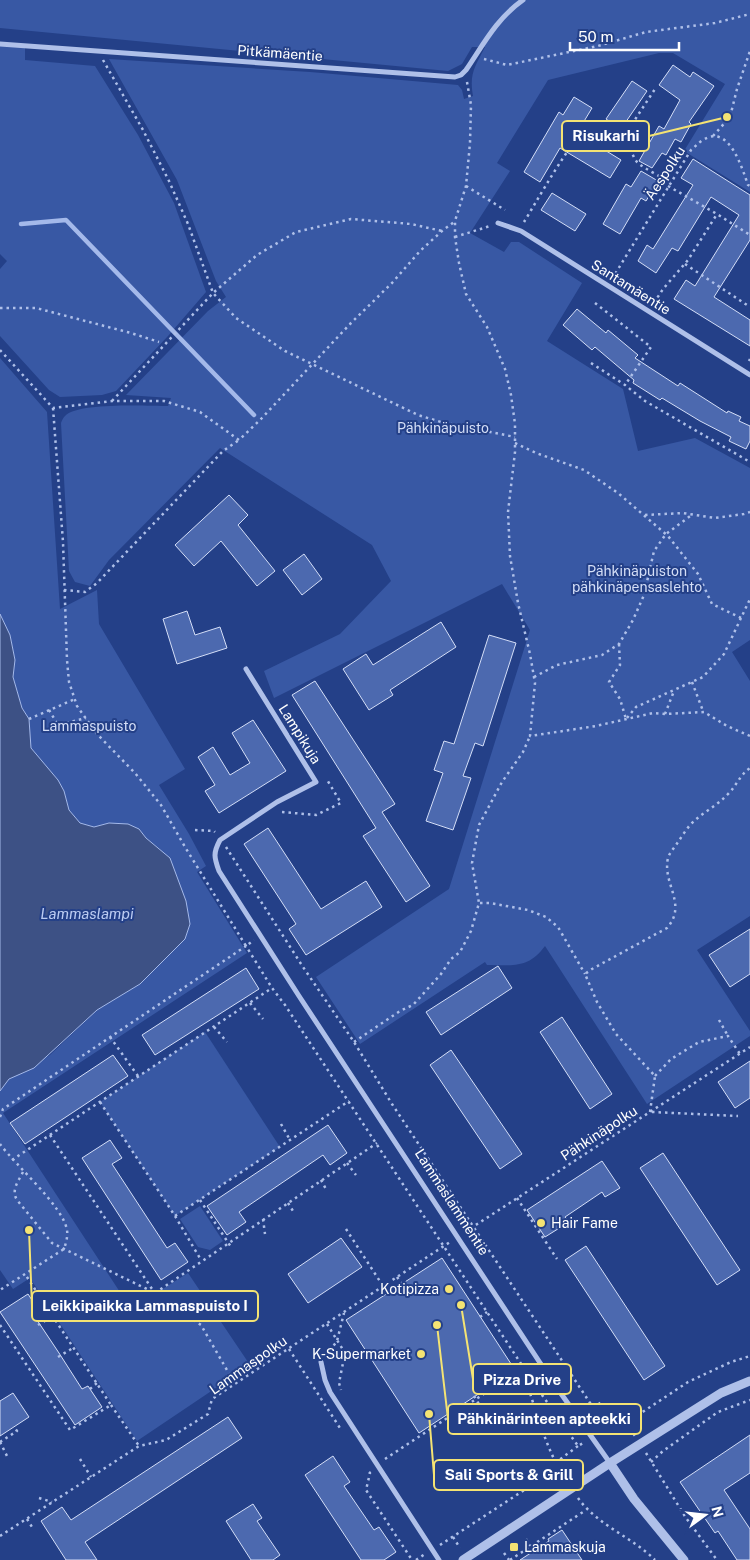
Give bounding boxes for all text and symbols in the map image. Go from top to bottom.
scale bar [570,20,679,52]
text: 50 m [578,28,613,45]
street label: Pitkämäentie [237,42,323,64]
callout: Risukarhi [562,121,649,151]
text: Risukarhi [572,127,640,144]
street label: Äespolku [640,142,688,203]
street label: Santamäentie [588,256,674,318]
park label: Pähkinäpuisto [397,420,489,436]
park label: Pähkinäpuiston pähkinäpensaslehto [572,563,702,595]
street label: Lampikuja [276,701,324,767]
park label: Lammaspuisto [42,718,136,734]
water label: Lammaslampi [40,905,134,922]
street label: Pähkinäpolku [558,1102,640,1164]
street label: Lammaslammentie [412,1146,492,1258]
place label: Hair Fame [551,1215,618,1231]
marker: Hair Fame [535,1217,547,1229]
place label: Kotipizza [380,1281,439,1297]
marker: Kotipizza [443,1283,455,1295]
callout: Leikkipaikka Lammaspuisto I [32,1291,258,1321]
text: Leikkipaikka Lammaspuisto I [42,1297,248,1314]
street label: Lammaspolku [206,1332,290,1398]
place label: K-Supermarket [312,1346,411,1362]
marker: K-Supermarket [415,1348,427,1360]
callout: Pizza Drive [473,1364,571,1394]
text: Pizza Drive [483,1371,561,1388]
callout: Pähkinärinteen apteekki [448,1404,641,1434]
text: Pähkinärinteen apteekki [457,1410,631,1427]
callout: Sali Sports & Grill [434,1460,583,1490]
text: Sali Sports & Grill [444,1466,574,1483]
north arrow [680,1490,730,1540]
text: N [708,1504,727,1519]
place label: Lammaskuja [524,1539,606,1555]
marker: Lammaskuja [508,1541,520,1553]

